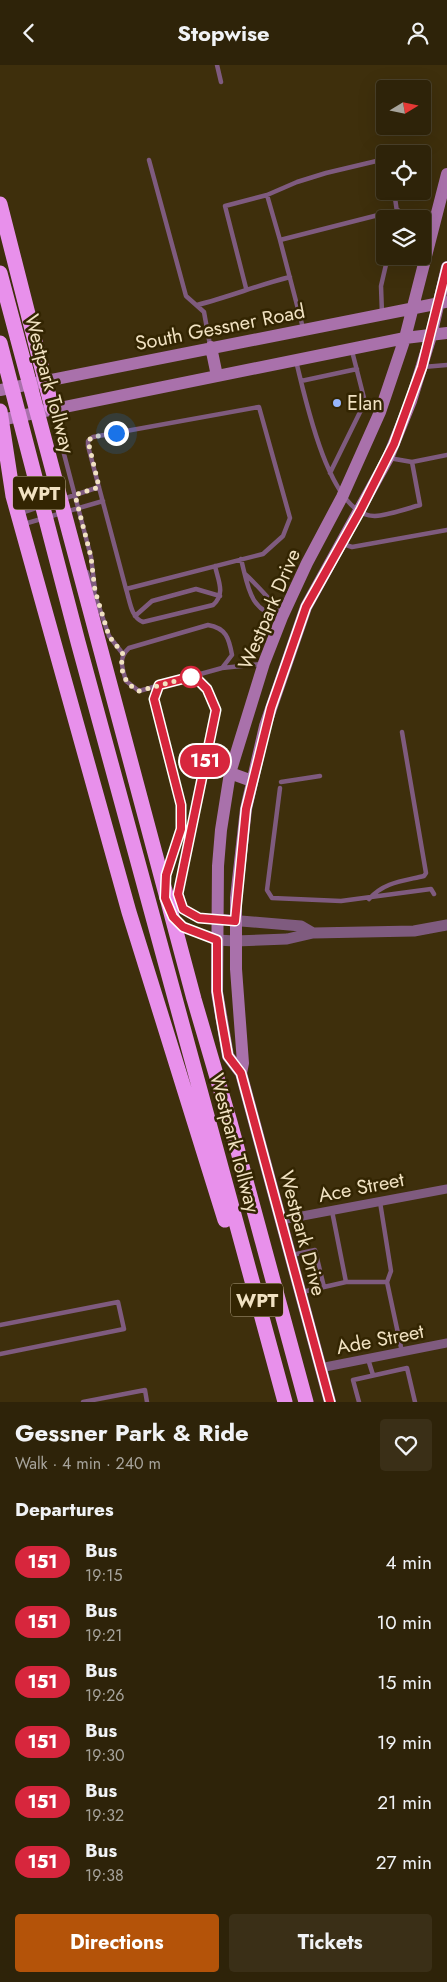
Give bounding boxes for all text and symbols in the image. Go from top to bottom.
text: Stopwise [177,17,270,49]
icon: back [15,19,43,47]
icon: person [404,19,432,47]
north arrow [376,80,431,135]
map controls [376,80,431,265]
button: locate [376,145,431,200]
button: layers [376,210,431,265]
street label: South Gessner Road [133,297,307,358]
street label: Westpark Tollway [17,311,82,457]
place label: Elan [347,389,383,418]
marker: Elan [331,397,343,409]
your location [104,421,129,446]
road number: WPT [13,477,65,509]
street label: Westpark Drive [231,544,308,674]
unlabelled marker [180,666,202,688]
line badge: 151 [176,745,234,777]
text: 151 [190,748,220,774]
street label: Westpark Tollway [202,1070,267,1216]
street label: Ace Street [316,1165,407,1210]
street label: Westpark Drive [272,1167,333,1299]
road number: WPT [231,1283,283,1317]
street label: Ade Street [334,1317,427,1362]
text: Gessner Park & Ride [15,1415,249,1450]
button: heart [380,1419,432,1471]
text: Walk · 4 min · 240 m [15,1452,161,1475]
text: Departures [15,1496,114,1523]
text: Bus [85,1537,117,1564]
text: 151 [28,1549,57,1575]
text: 4 min [385,1549,432,1576]
text: 19:15 [85,1564,122,1587]
text: Bus [85,1597,117,1624]
text: 151 [28,1609,57,1635]
text: 10 min [377,1609,432,1636]
text: 19:21 [85,1624,123,1647]
text: Bus [85,1657,117,1684]
text: 151 [28,1669,57,1695]
text: 15 min [377,1669,432,1696]
text: 19:26 [85,1684,125,1707]
text: Bus [85,1717,117,1744]
text: 151 [28,1729,57,1755]
text: 19 min [377,1729,432,1756]
text: 19:30 [85,1744,125,1767]
text: Bus [85,1777,117,1804]
text: 151 [28,1789,57,1815]
text: 21 min [377,1789,432,1816]
text: 19:32 [85,1804,124,1827]
text: Bus [85,1837,117,1864]
text: 151 [28,1849,57,1875]
text: 27 min [376,1849,432,1876]
text: 19:38 [85,1864,124,1887]
button: Directions [15,1914,219,1972]
button: Tickets [229,1914,432,1972]

